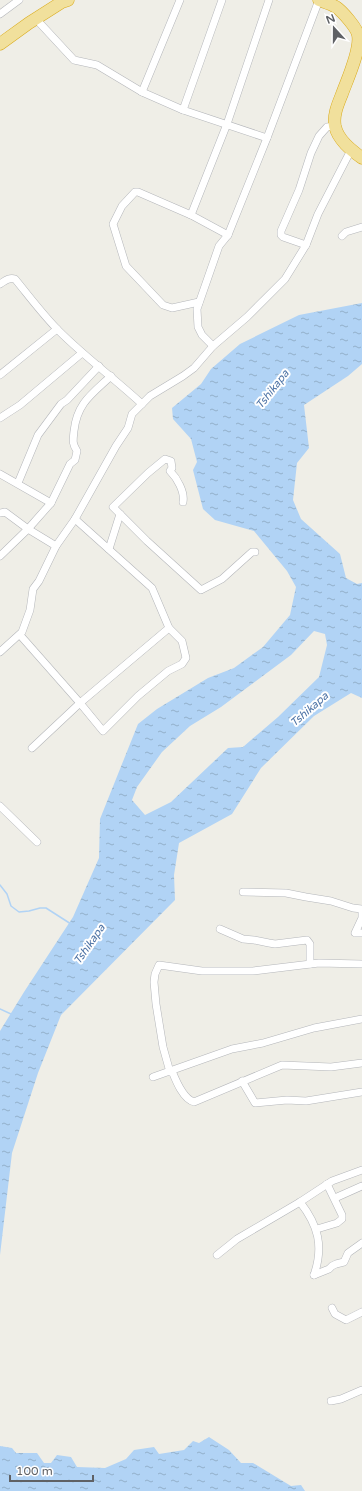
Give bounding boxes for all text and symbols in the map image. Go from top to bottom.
north arrow [314,8,354,48]
text: N [324,11,337,27]
water label: Tshikapa [253,367,292,411]
water label: Tshikapa [288,689,331,729]
water label: Tshikapa [71,921,108,967]
scale bar [10,1457,93,1483]
text: 100 m [16,1464,53,1478]

